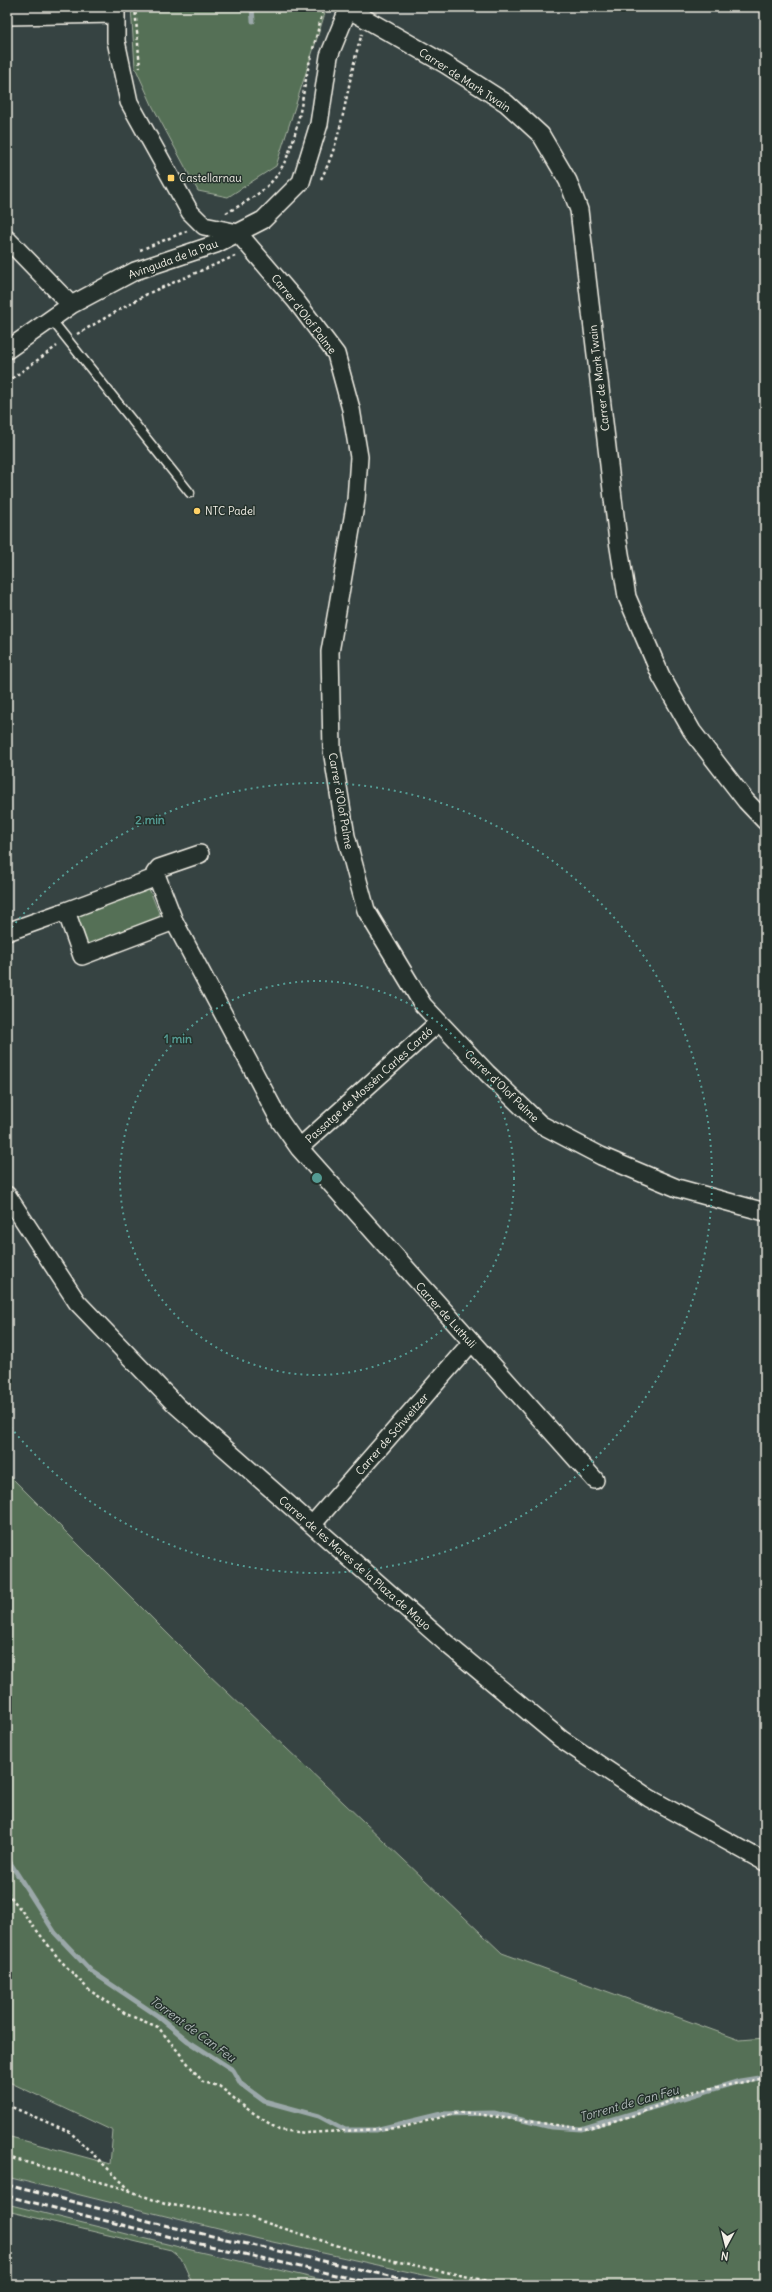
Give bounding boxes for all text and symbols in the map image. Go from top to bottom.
street label: Carrer de Mark Twain [416,45,514,115]
place label: Castellarnau [179,171,242,185]
marker: Castellarnau [166,173,176,183]
street label: Avinguda de la Pau [126,236,220,282]
street label: Carrer d'Olof Palme [268,271,340,357]
street label: Carrer de Mark Twain [586,324,612,432]
place label: NTC Padel [205,504,255,518]
marker: NTC Padel [192,506,202,516]
street label: Carrer d'Olof Palme [326,752,356,850]
text: 2 min [135,812,165,827]
street label: Passatge de Mossèn Carles Cardó [302,1024,436,1146]
text: 1 min [164,1031,192,1046]
street label: Carrer d'Olof Palme [462,1047,542,1125]
centre of rings [310,1171,324,1185]
street label: Carrer de Luthuli [413,1279,479,1351]
street label: Carrer de Schweitzer [353,1390,432,1478]
street label: Carrer de les Mares de la Plaza de Mayo [276,1493,434,1633]
water label: Torrent de Can Feu [147,1993,240,2066]
water label: Torrent de Can Feu [578,2081,681,2124]
north arrow [706,2226,746,2266]
text: N [720,2249,729,2263]

